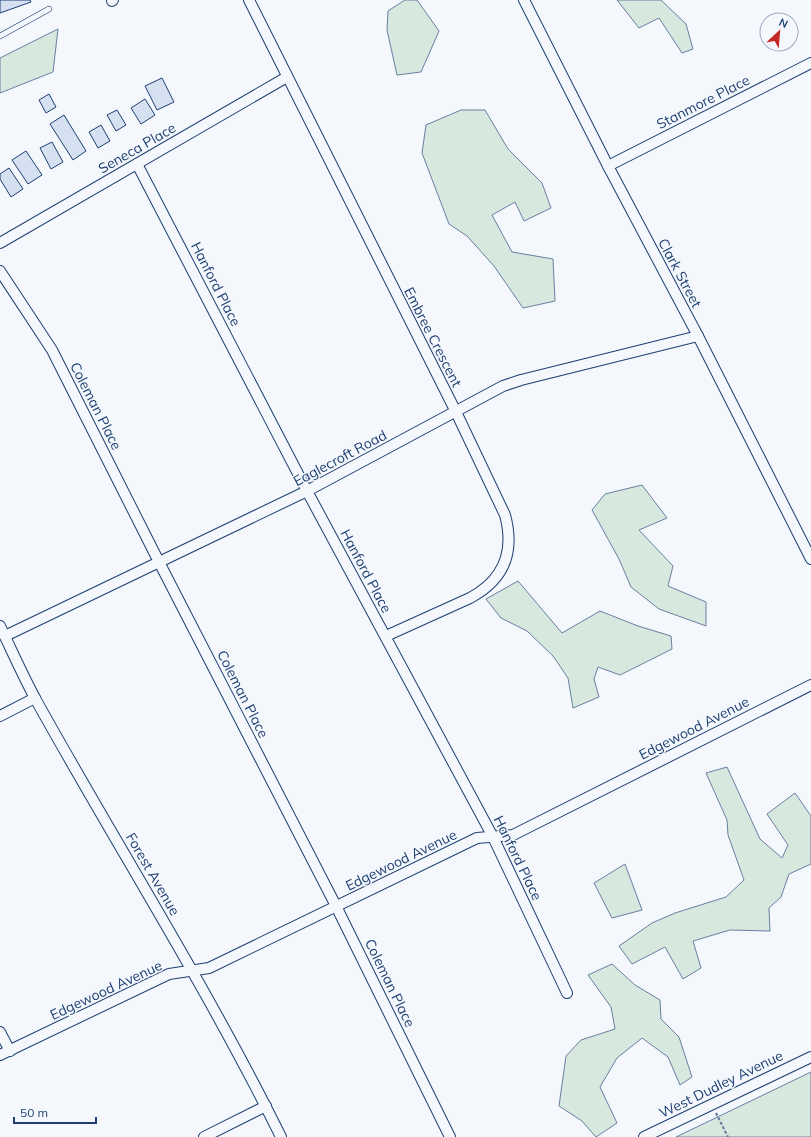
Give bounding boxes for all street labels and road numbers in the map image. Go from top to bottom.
street label: Stanmore Place [653,71,753,133]
street label: Seneca Place [95,119,179,177]
street label: Clark Street [654,235,706,311]
street label: Hanford Place [187,239,245,329]
street label: Embree Crescent [400,284,466,390]
street label: Coleman Place [66,359,126,453]
street label: Eaglecroft Road [290,426,390,490]
street label: Hanford Place [336,526,396,616]
street label: Coleman Place [213,647,273,741]
street label: Edgewood Avenue [636,692,752,764]
street label: Hanford Place [490,813,546,903]
street label: Edgewood Avenue [342,825,460,895]
street label: Forest Avenue [122,829,184,919]
street label: Coleman Place [361,936,419,1030]
street label: Edgewood Avenue [47,956,165,1024]
street label: West Dudley Avenue [656,1046,786,1122]

